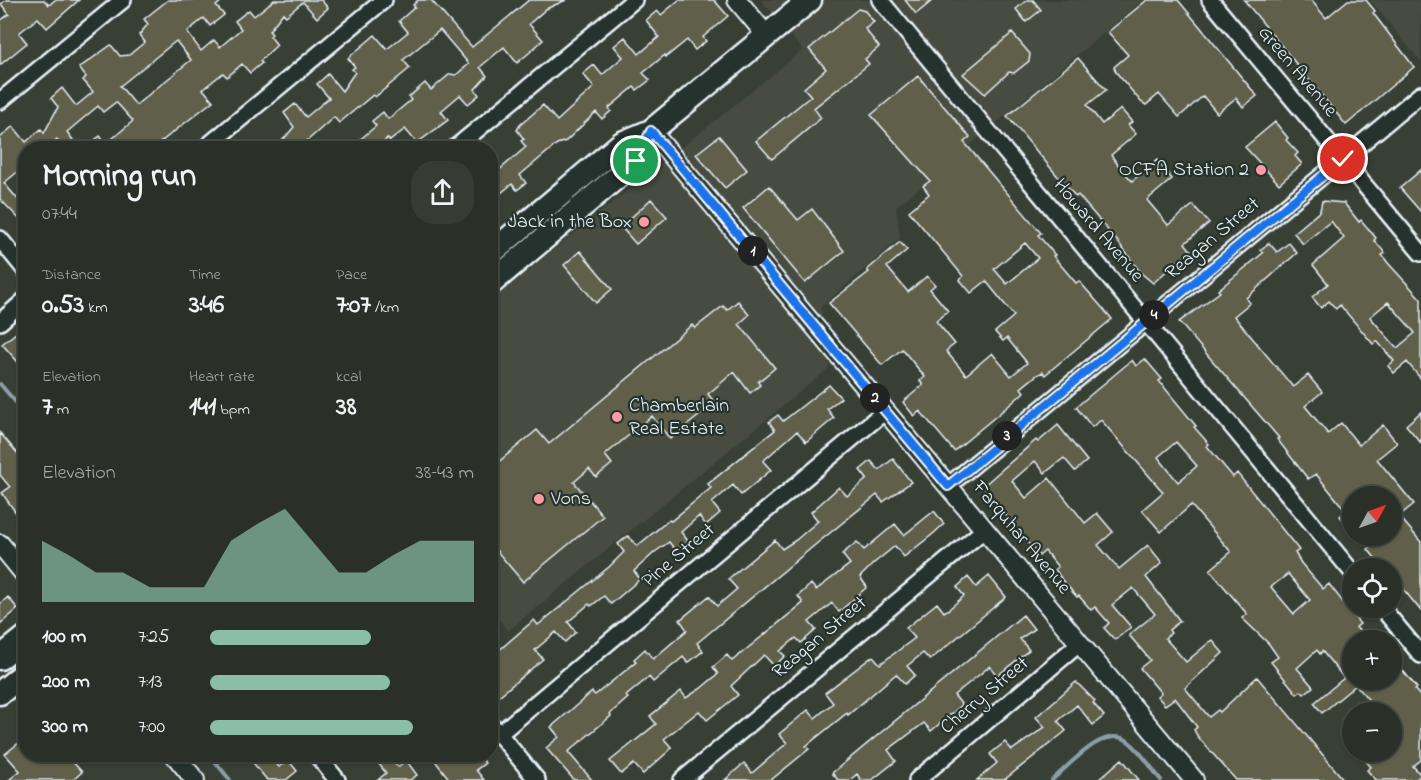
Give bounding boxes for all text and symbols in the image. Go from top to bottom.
street label: Green Avenue [1250,20,1344,124]
pin [1317,133,1368,184]
pin [610,135,661,186]
icon: check [1326,142,1359,175]
icon: arrive [619,144,652,177]
text: Morning run [42,153,196,201]
place label: OCFA Station 2 [1119,156,1249,185]
button: share [411,161,474,224]
marker: OCFA Station 2 [1254,163,1268,177]
street label: Howard Avenue [1046,173,1150,289]
street label: Reagan Street [1159,190,1268,288]
text: 07:44 [42,200,77,229]
place label: Jack in the Box [507,208,632,237]
marker: Jack in the Box [637,215,651,229]
pin: 1 [738,236,768,266]
text: 1 [750,239,756,263]
text: Distance [42,263,101,287]
text: Time [189,263,221,287]
text: Pace [336,263,367,287]
text: 0.53 [42,287,84,325]
text: 3:46 [189,287,224,325]
text: 7:07 [336,287,371,325]
text: km [84,296,108,320]
text: /km [371,296,399,320]
pin: 4 [1139,300,1169,330]
text: 4 [1151,303,1157,327]
text: Elevation [42,365,101,389]
text: Heart rate [189,365,255,389]
text: kcal [336,365,361,389]
pin: 2 [860,383,890,413]
text: 2 [871,386,879,410]
text: 7 [42,389,53,427]
text: 141 [189,389,216,427]
text: 38 [336,389,357,427]
place label: Chamberlain Real Estate [629,392,729,444]
text: m [53,398,69,422]
text: bpm [216,398,250,422]
marker: Chamberlain Real Estate [610,410,624,424]
pin: 3 [992,421,1022,451]
text: 3 [1004,424,1010,448]
text: Elevation [42,459,116,488]
text: 38–43 m [415,459,474,488]
street label: Farquhar Avenue [964,474,1077,601]
place label: Vons [550,485,591,514]
north arrow [1342,486,1402,546]
map controls [1342,486,1402,762]
marker: Vons [532,492,546,506]
street label: Pine Street [636,516,722,595]
button: locate [1342,558,1402,618]
street label: Reagan Street [766,589,875,687]
text: 100 m [42,623,86,652]
text: 7:25 [138,623,169,652]
button: + [1342,630,1402,690]
street label: Cherry Street [934,650,1036,742]
text: 200 m [42,668,90,697]
text: 7:13 [138,668,163,697]
button: − [1342,702,1402,762]
text: 300 m [42,713,88,742]
text: 7:00 [138,713,165,742]

